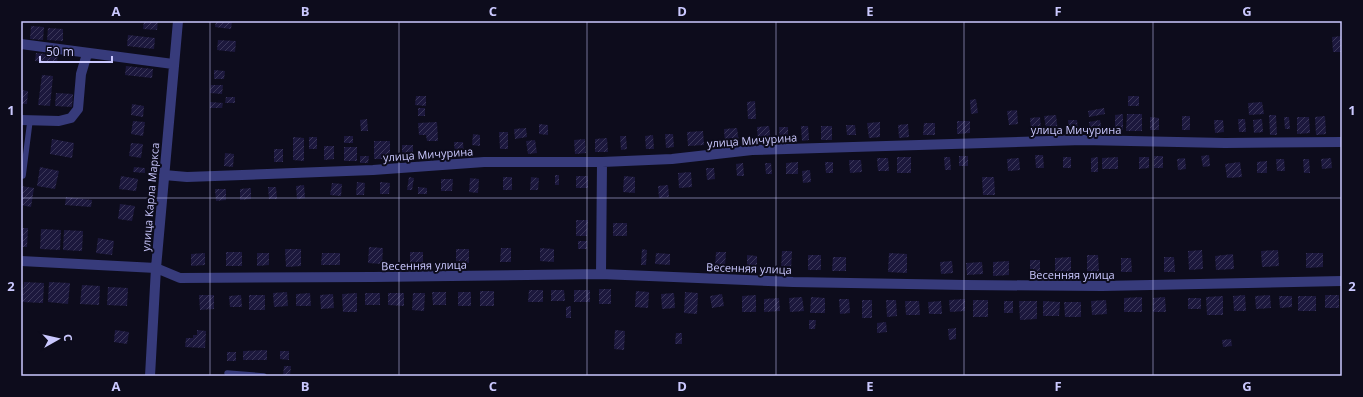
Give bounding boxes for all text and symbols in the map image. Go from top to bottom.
text: A [112,2,121,20]
text: B [301,2,310,20]
text: C [489,2,497,20]
text: D [677,2,687,20]
text: E [866,2,874,20]
text: F [1054,2,1062,20]
text: G [1242,2,1252,20]
scale bar [40,38,112,64]
text: 50 m [46,43,74,60]
text: 1 [7,101,15,119]
text: 1 [1348,101,1356,119]
street label: улица Мичурина [1031,122,1121,137]
street label: улица Мичурина [706,129,798,151]
street label: улица Карла Маркса [138,142,162,252]
street label: улица Мичурина [382,143,474,165]
street label: Весенняя улица [381,257,467,273]
street label: Весенняя улица [706,259,792,277]
street label: Весенняя улица [1029,267,1115,282]
text: 2 [7,277,15,295]
text: 2 [1348,277,1356,295]
north arrow [38,319,78,359]
text: С [60,333,76,342]
text: A [112,377,121,395]
text: B [301,377,310,395]
text: C [489,377,497,395]
text: D [677,377,687,395]
text: E [866,377,874,395]
text: F [1054,377,1062,395]
text: G [1242,377,1252,395]

